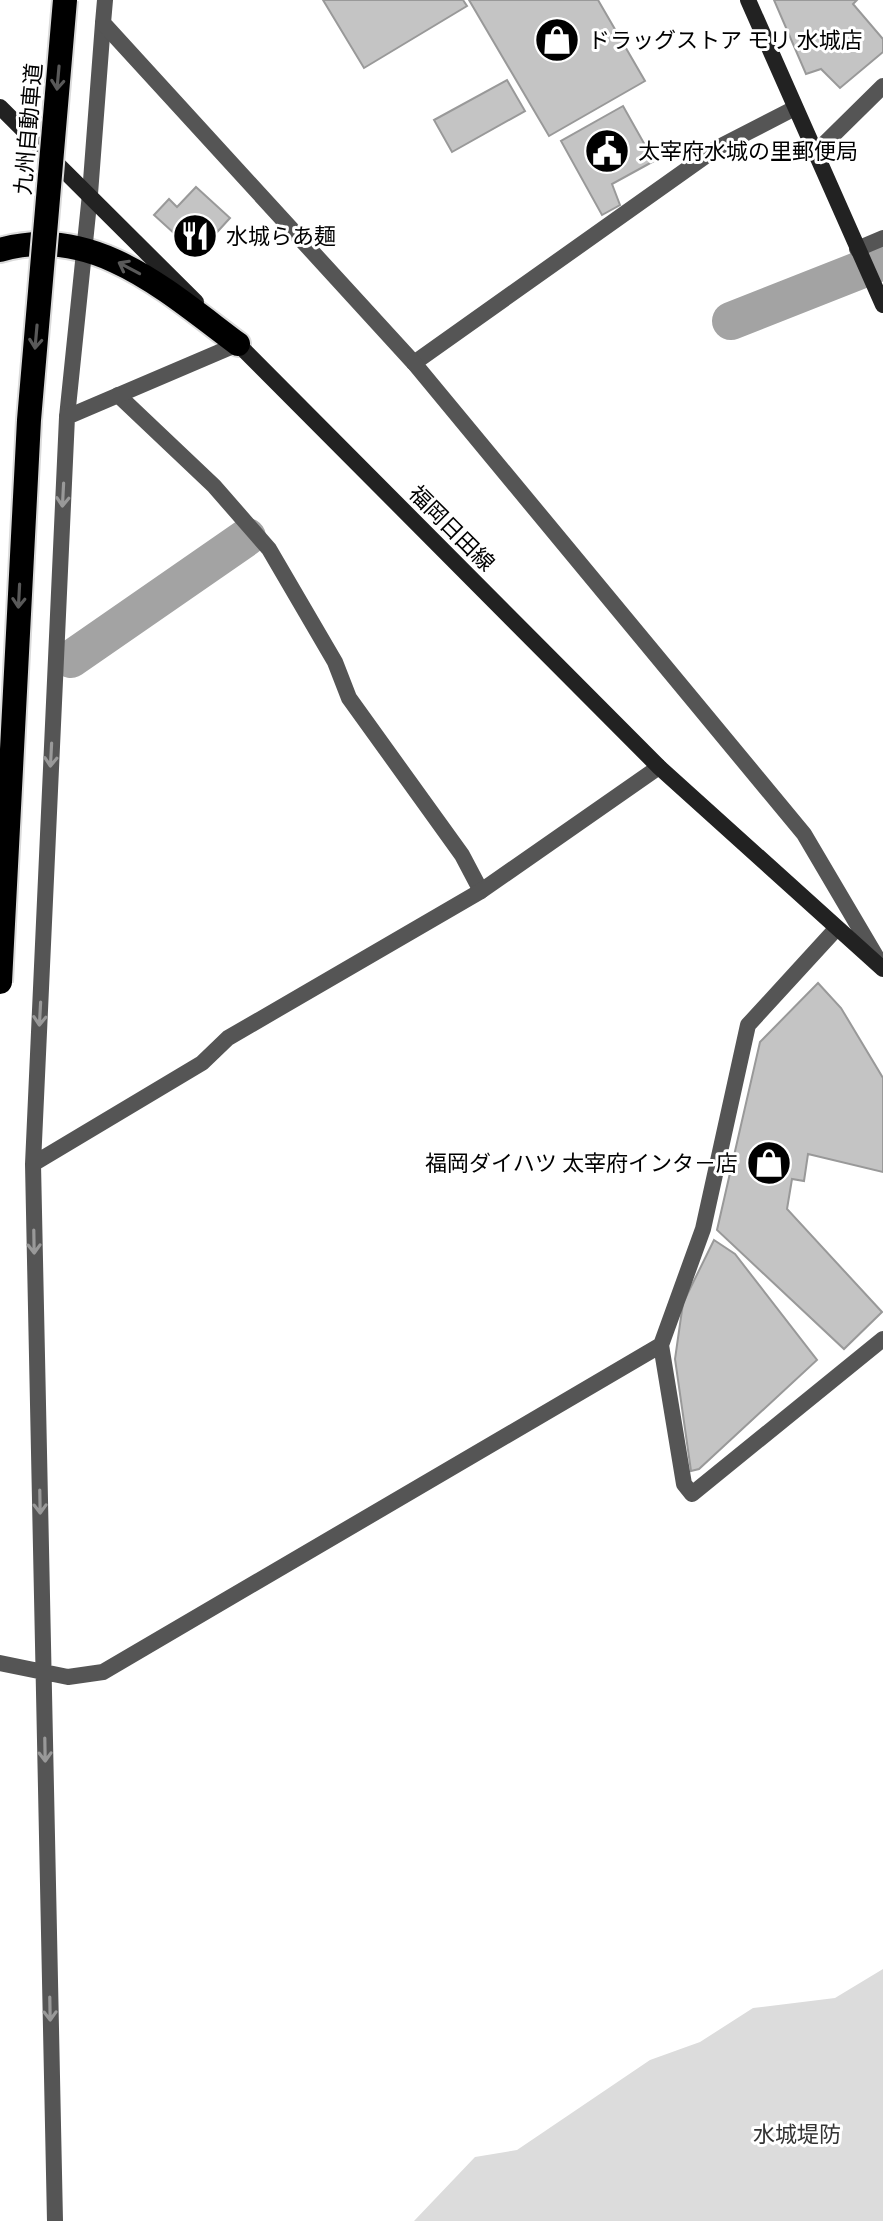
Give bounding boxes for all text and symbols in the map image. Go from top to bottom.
shop icon: ドラッグストア モリ 水城店 [533,16,581,64]
place label: ドラッグストア モリ 水城店 [588,27,863,53]
street label: 九州自動車道 [9,62,47,196]
one-way arrow [50,64,65,91]
public building icon: 太宰府水城の里郵便局 [583,127,631,175]
place label: 太宰府水城の里郵便局 [638,138,858,164]
restaurant icon: 水城らあ麺 [171,212,219,260]
place label: 水城らあ麺 [226,223,336,249]
one-way arrow [117,259,141,275]
one-way arrow [28,323,43,350]
street label: 福岡日田線 [404,480,500,576]
one-way arrow [56,481,71,508]
one-way arrow [11,582,26,609]
one-way arrow [44,741,59,768]
one-way arrow [32,1000,47,1027]
shop icon: 福岡ダイハツ 太宰府インタ－店 [745,1139,793,1187]
place label: 福岡ダイハツ 太宰府インタ－店 [425,1150,738,1176]
one-way arrow [27,1228,42,1255]
one-way arrow [32,1488,47,1515]
one-way arrow [37,1736,52,1763]
one-way arrow [43,1995,58,2022]
park label: 水城堤防 [753,2121,841,2147]

